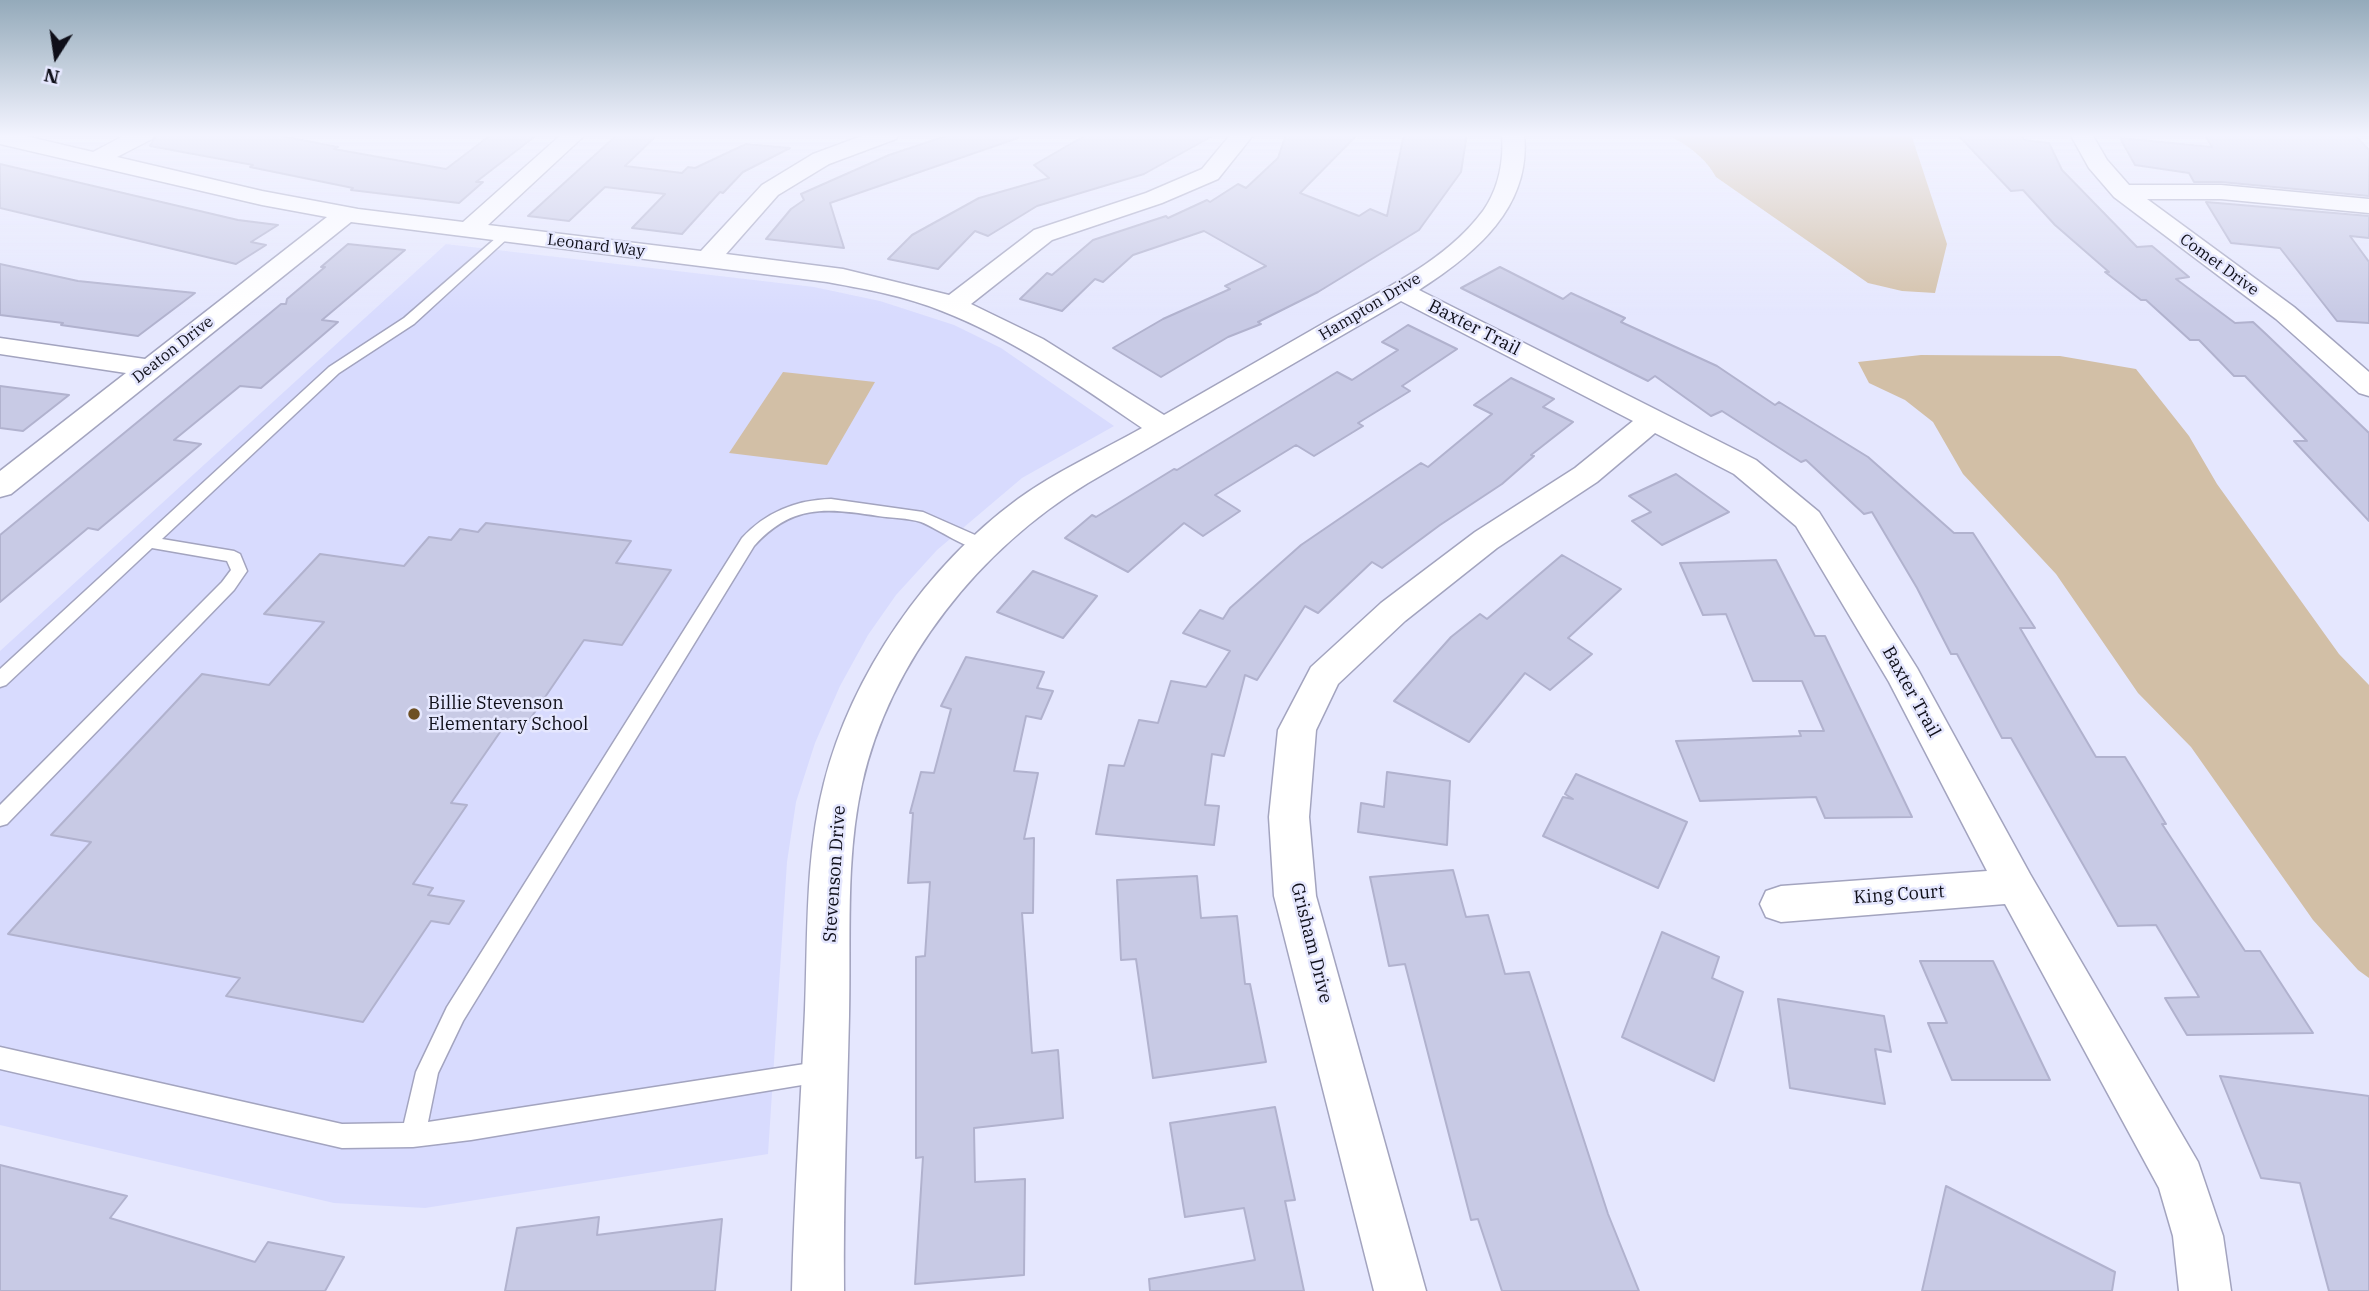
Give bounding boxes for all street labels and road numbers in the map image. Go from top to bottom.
street label: Leonard Way [546,230,646,262]
street label: Comet Drive [2176,230,2262,300]
street label: Hampton Drive [1316,269,1424,345]
street label: Baxter Trail [1424,296,1524,360]
street label: Deaton Drive [129,312,217,388]
street label: Baxter Trail [1877,643,1945,741]
street label: Stevenson Drive [819,805,851,943]
street label: Grisham Drive [1286,881,1336,1005]
street label: King Court [1853,881,1945,909]

